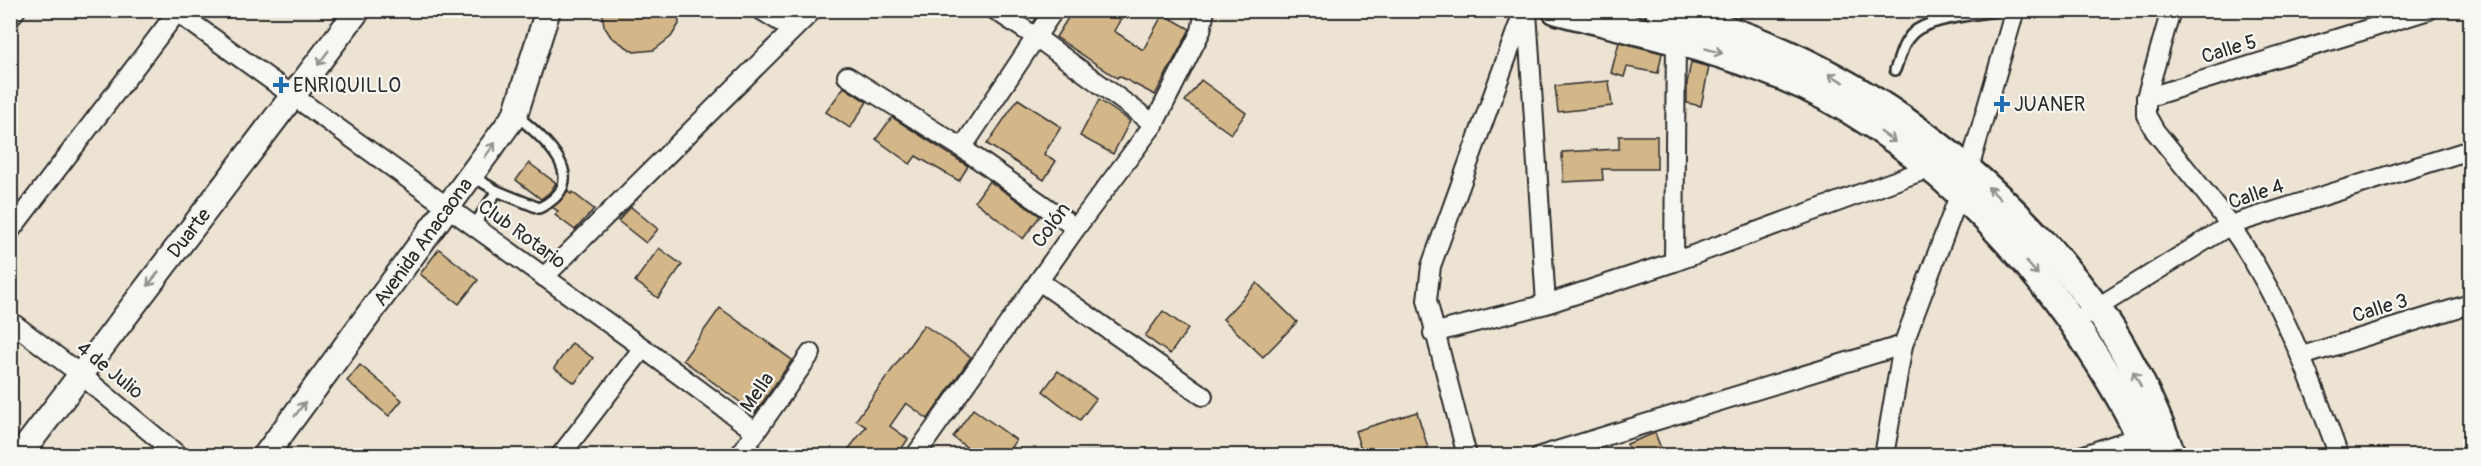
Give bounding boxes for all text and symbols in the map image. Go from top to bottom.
street label: Calle 5 [2198,29,2260,69]
one-way arrow [1704,46,1723,57]
one-way arrow [317,49,329,65]
one-way arrow [1828,72,1846,83]
place label: ENRIQUILLO [293,73,401,98]
marker: ENRIQUILLO [274,78,288,92]
place label: JUANER [2014,92,2085,117]
marker: JUANER [1995,97,2009,111]
one-way arrow [1880,131,1896,143]
one-way arrow [484,142,496,158]
street label: Avenida Anacaona [368,173,478,311]
street label: Calle 4 [2225,173,2287,215]
one-way arrow [1986,185,2001,200]
street label: Club Rotario [473,194,571,274]
street label: Colón [1026,197,1076,253]
street label: Duarte [162,203,216,263]
one-way arrow [2025,260,2039,275]
one-way arrow [147,270,160,286]
street label: Calle 3 [2349,288,2411,328]
street label: 4 de Julio [71,335,149,405]
street label: Mella [734,367,780,417]
one-way arrow [2131,371,2143,389]
one-way arrow [294,401,306,417]

